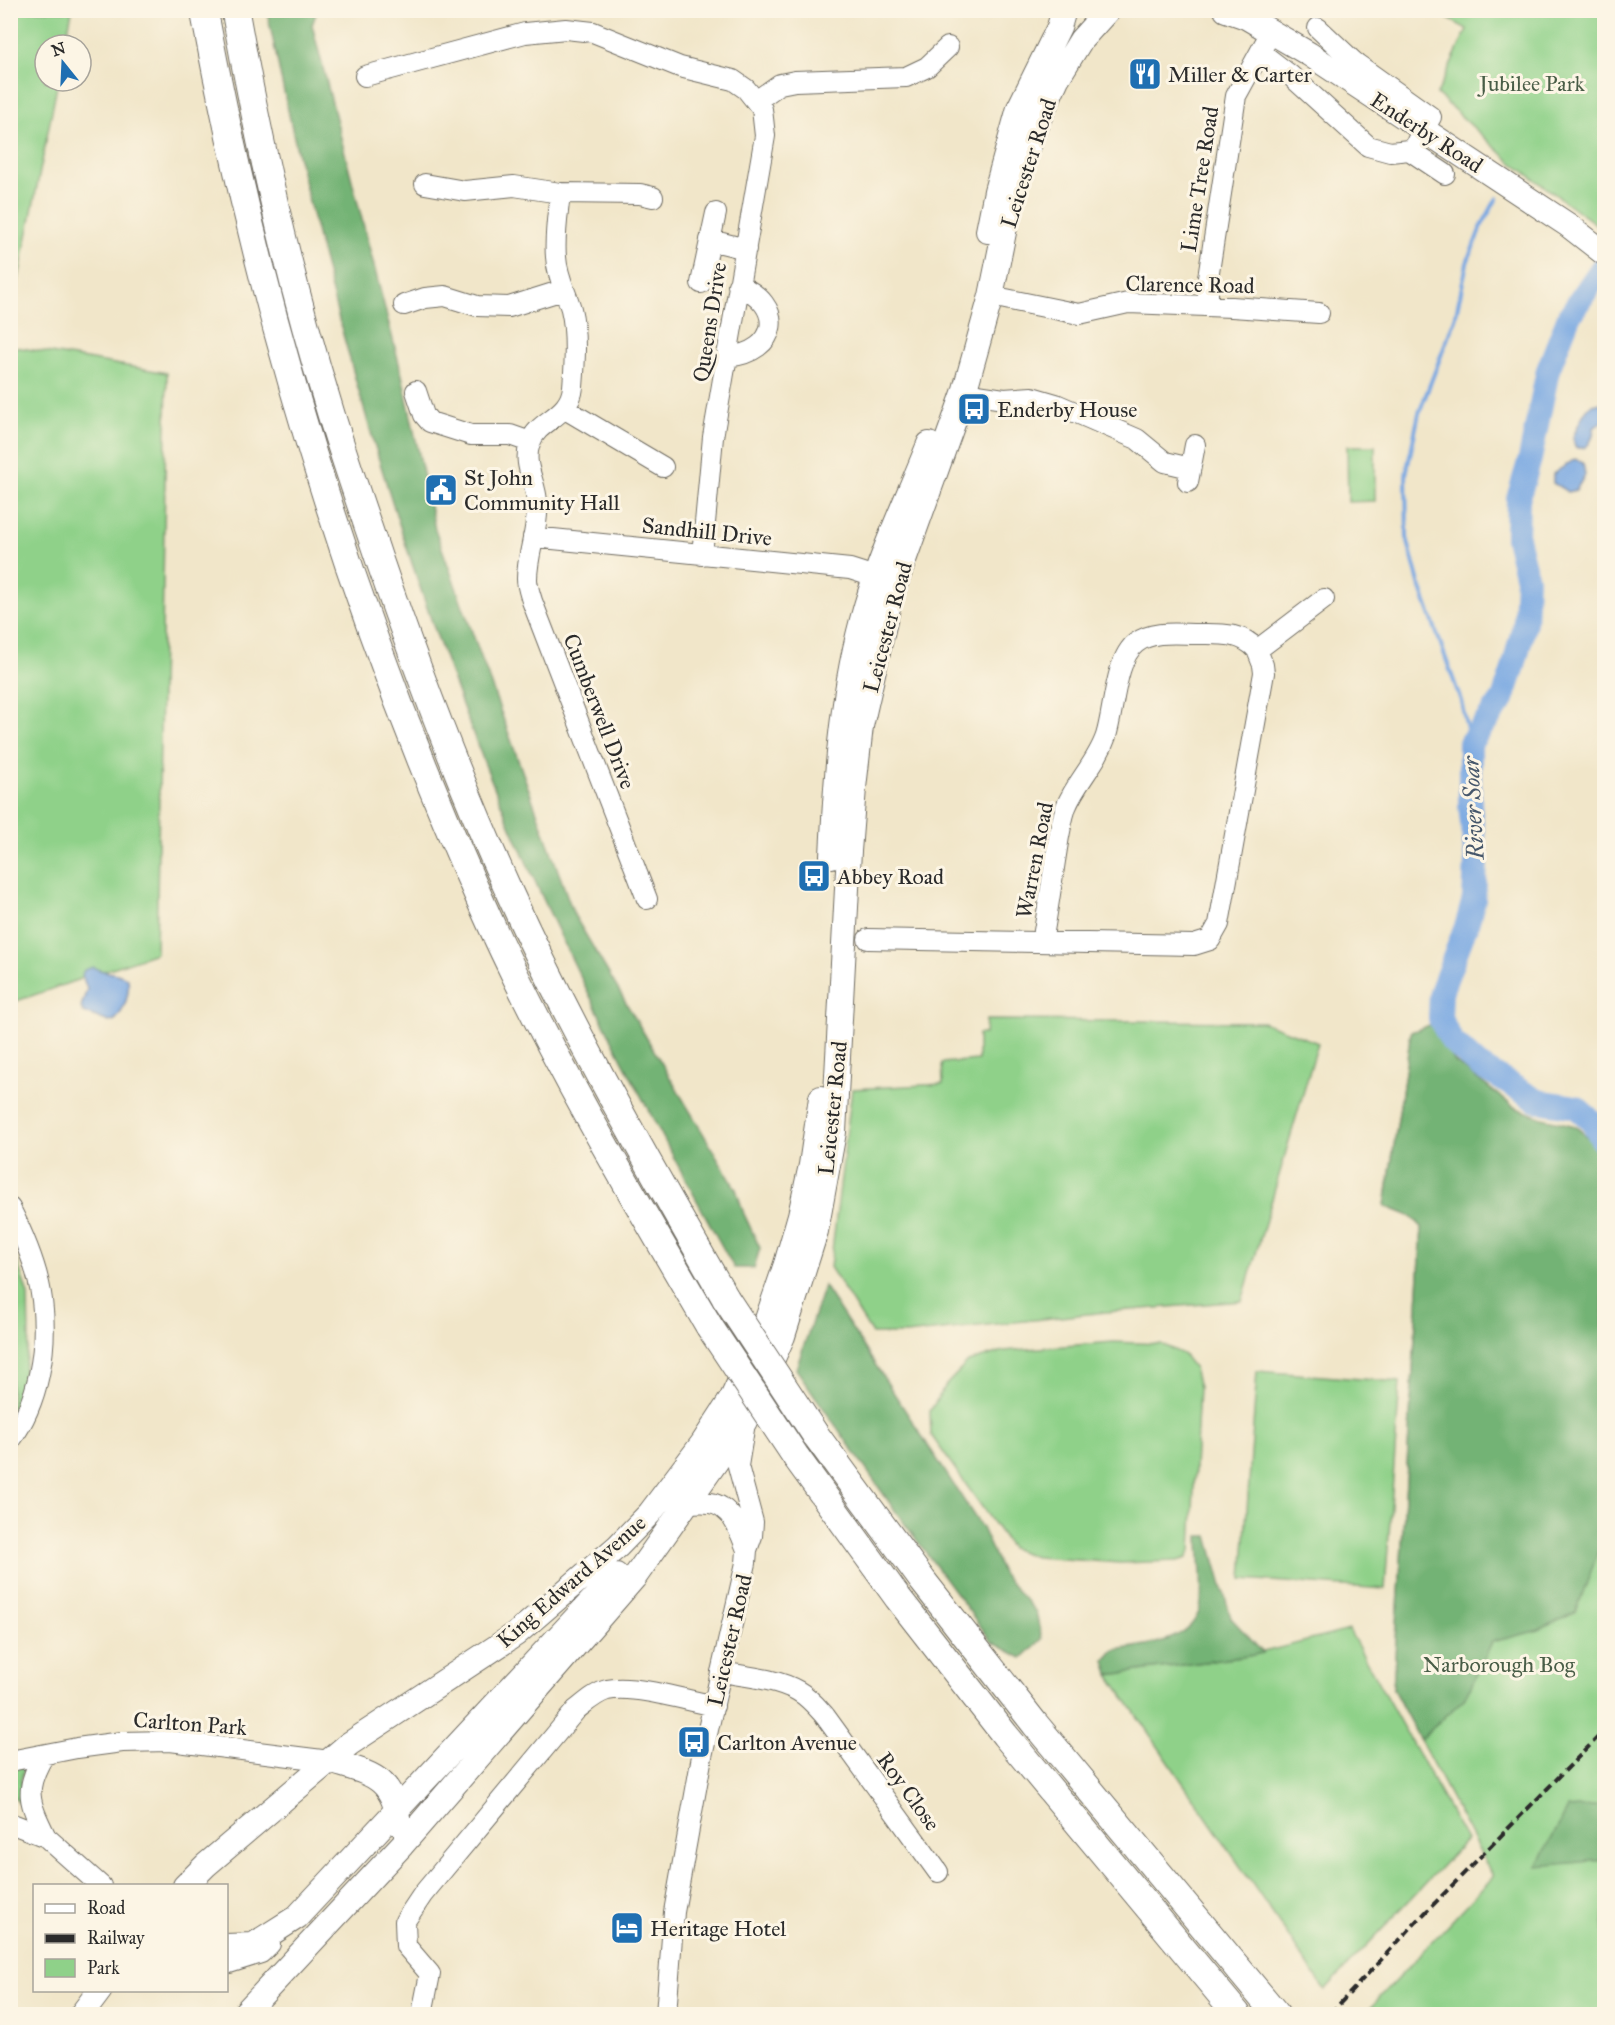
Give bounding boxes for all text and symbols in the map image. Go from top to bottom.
north arrow [33,33,93,93]
text: N [49,38,68,60]
restaurant icon: Miller & Carter [1127,56,1163,92]
place label: Miller & Carter [1168,61,1313,88]
park label: Jubilee Park [1477,70,1586,97]
street label: Enderby Road [1366,86,1488,179]
street label: Leicester Road [995,95,1062,231]
street label: Lime Tree Road [1175,104,1224,254]
street label: Queens Drive [687,260,732,384]
street label: Clarence Road [1125,270,1255,299]
bus stop icon: Enderby House [956,391,992,427]
place label: Enderby House [997,396,1137,423]
place label: St John Community Hall [464,464,620,516]
public building icon: St John Community Hall [423,472,459,508]
street label: Sandhill Drive [641,511,773,552]
street label: Leicester Road [857,559,918,696]
street label: Cumberwell Drive [558,630,642,793]
water label: River Soar [1455,754,1491,861]
street label: Warren Road [1010,800,1059,921]
bus stop icon: Abbey Road [796,858,832,894]
place label: Abbey Road [836,863,944,890]
street label: Leicester Road [812,1040,853,1176]
street label: King Edward Avenue [491,1509,651,1654]
street label: Leicester Road [701,1571,758,1709]
park label: Narborough Bog [1423,1651,1576,1678]
street label: Carlton Park [132,1706,248,1741]
bus stop icon: Carlton Avenue [676,1724,712,1760]
place label: Carlton Avenue [717,1729,857,1756]
street label: Roy Close [871,1747,946,1836]
legend [33,1884,228,1992]
text: Road [87,1897,125,1919]
hotel icon: Heritage Hotel [609,1910,645,1946]
place label: Heritage Hotel [650,1915,786,1942]
text: Railway [87,1927,145,1949]
text: Park [87,1957,120,1979]

